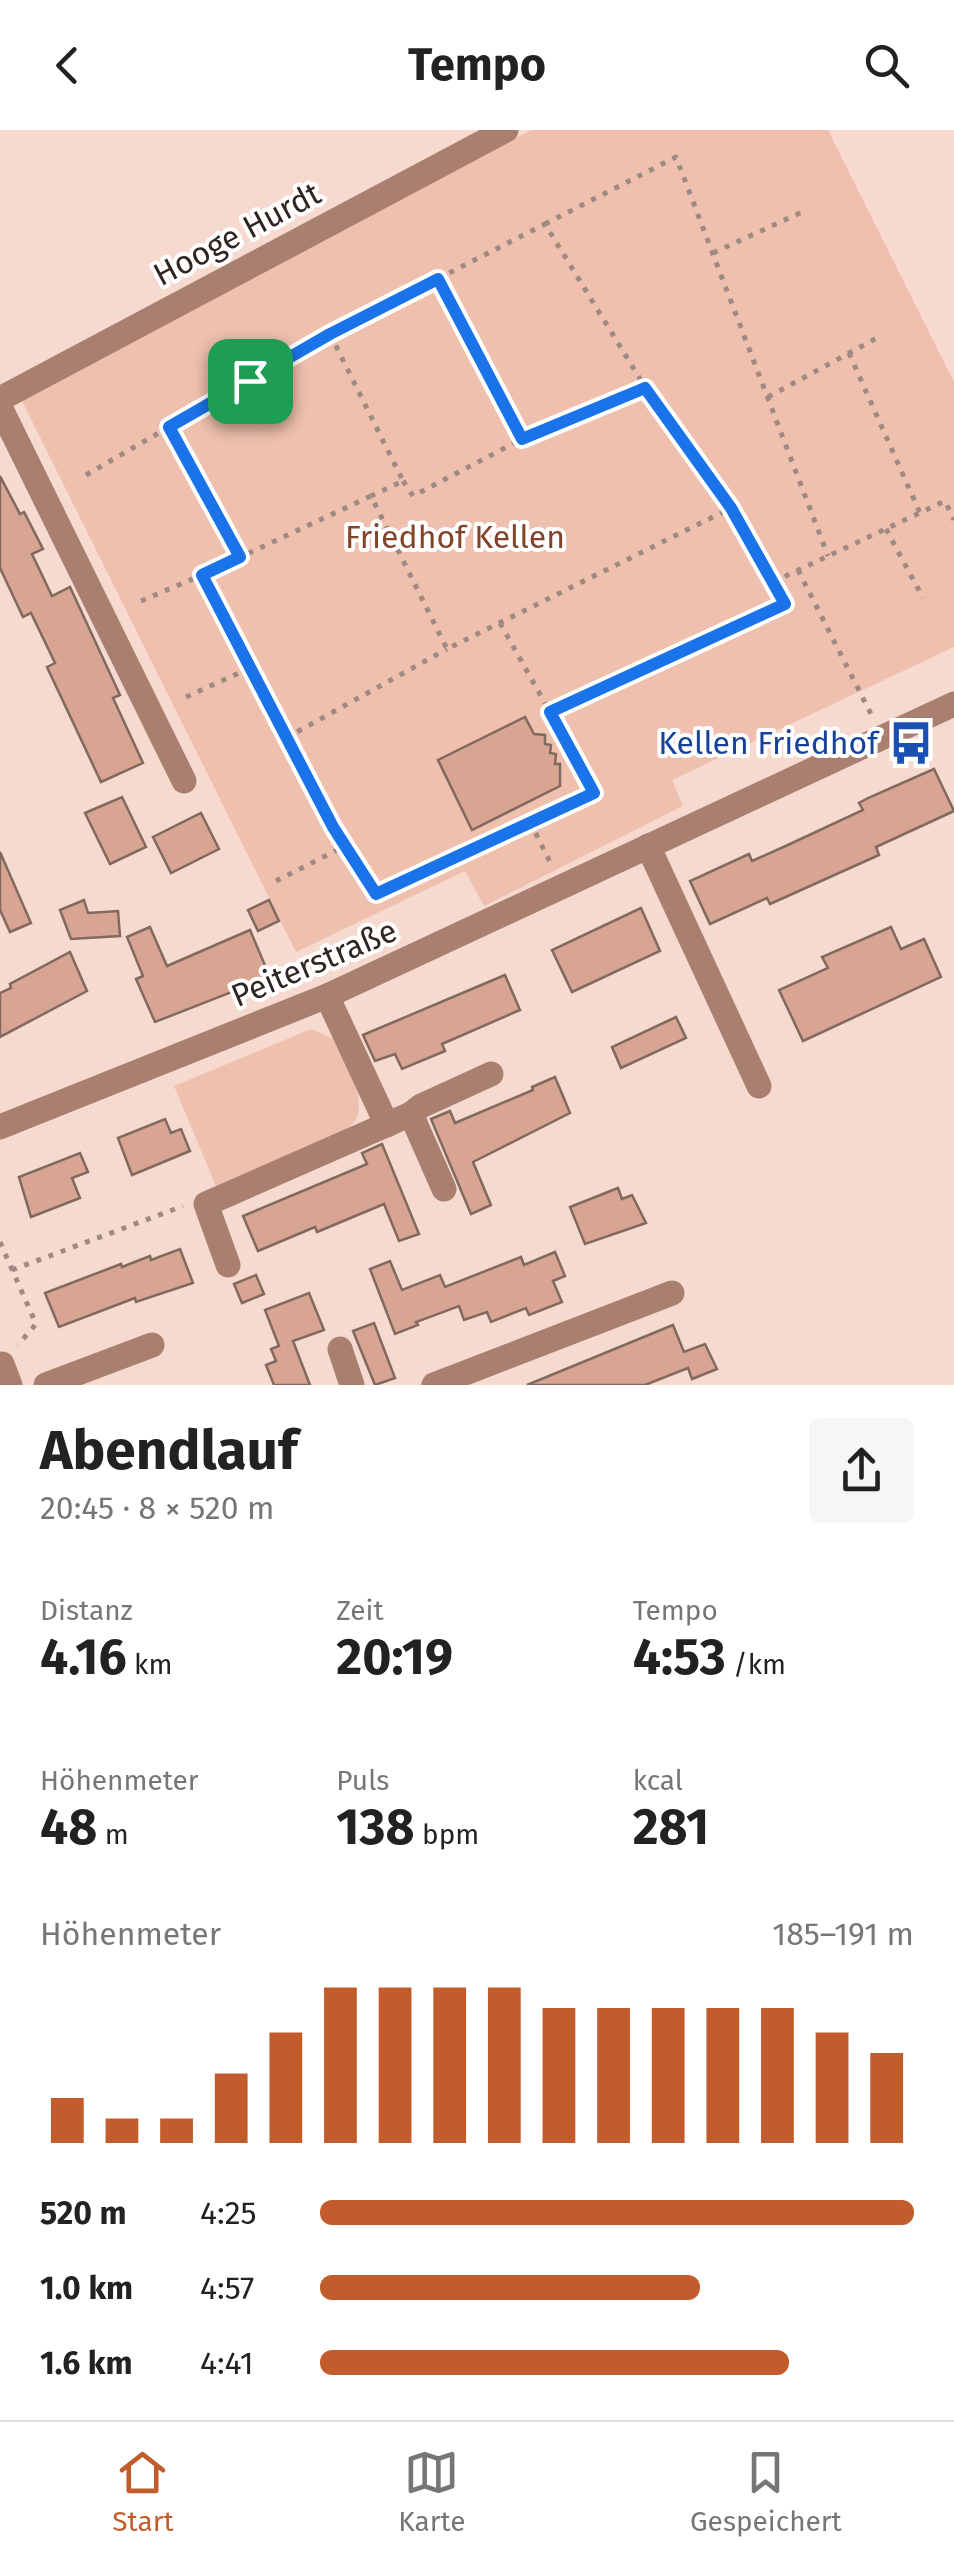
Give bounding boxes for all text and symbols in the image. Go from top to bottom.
icon: back [40,38,95,93]
text: Tempo [408,38,546,92]
icon: search [859,38,914,93]
street label: Hooge Hurdt [147,174,327,294]
pin [208,339,293,424]
icon: arrive [223,354,278,409]
park label: Friedhof Kellen [345,518,565,556]
bus stop icon: Kellen Friedhof [887,719,935,767]
place label: Kellen Friedhof [658,724,880,762]
street label: Peiterstraße [226,911,402,1015]
text: Abendlauf [40,1418,298,1484]
button: share [809,1418,914,1523]
text: 20:45 · 8 × 520 m [40,1489,274,1527]
text: Distanz [40,1594,133,1627]
text: Zeit [336,1594,384,1627]
text: Tempo [633,1594,718,1627]
text: 4.16 [40,1627,127,1687]
text: 20:19 [336,1627,453,1687]
text: 4:53 [633,1627,726,1687]
text: km [127,1648,172,1681]
text: /km [726,1648,786,1681]
text: Höhenmeter [40,1764,198,1797]
text: Puls [336,1764,389,1797]
text: kcal [633,1764,683,1797]
text: 48 [40,1797,97,1857]
text: 138 [336,1797,415,1857]
text: 281 [633,1797,709,1857]
text: m [97,1818,129,1851]
text: bpm [415,1818,479,1851]
text: Höhenmeter [40,1915,221,1953]
text: 185–191 m [772,1915,914,1953]
text: 520 m [40,2194,127,2232]
text: 4:25 [200,2194,257,2232]
text: 1.0 km [40,2269,133,2307]
text: 4:57 [200,2269,254,2307]
text: 1.6 km [40,2344,133,2382]
text: 4:41 [200,2344,254,2382]
tab: Start [112,2445,174,2538]
tab: Karte [398,2445,465,2538]
tab: Gespeichert [690,2445,842,2538]

